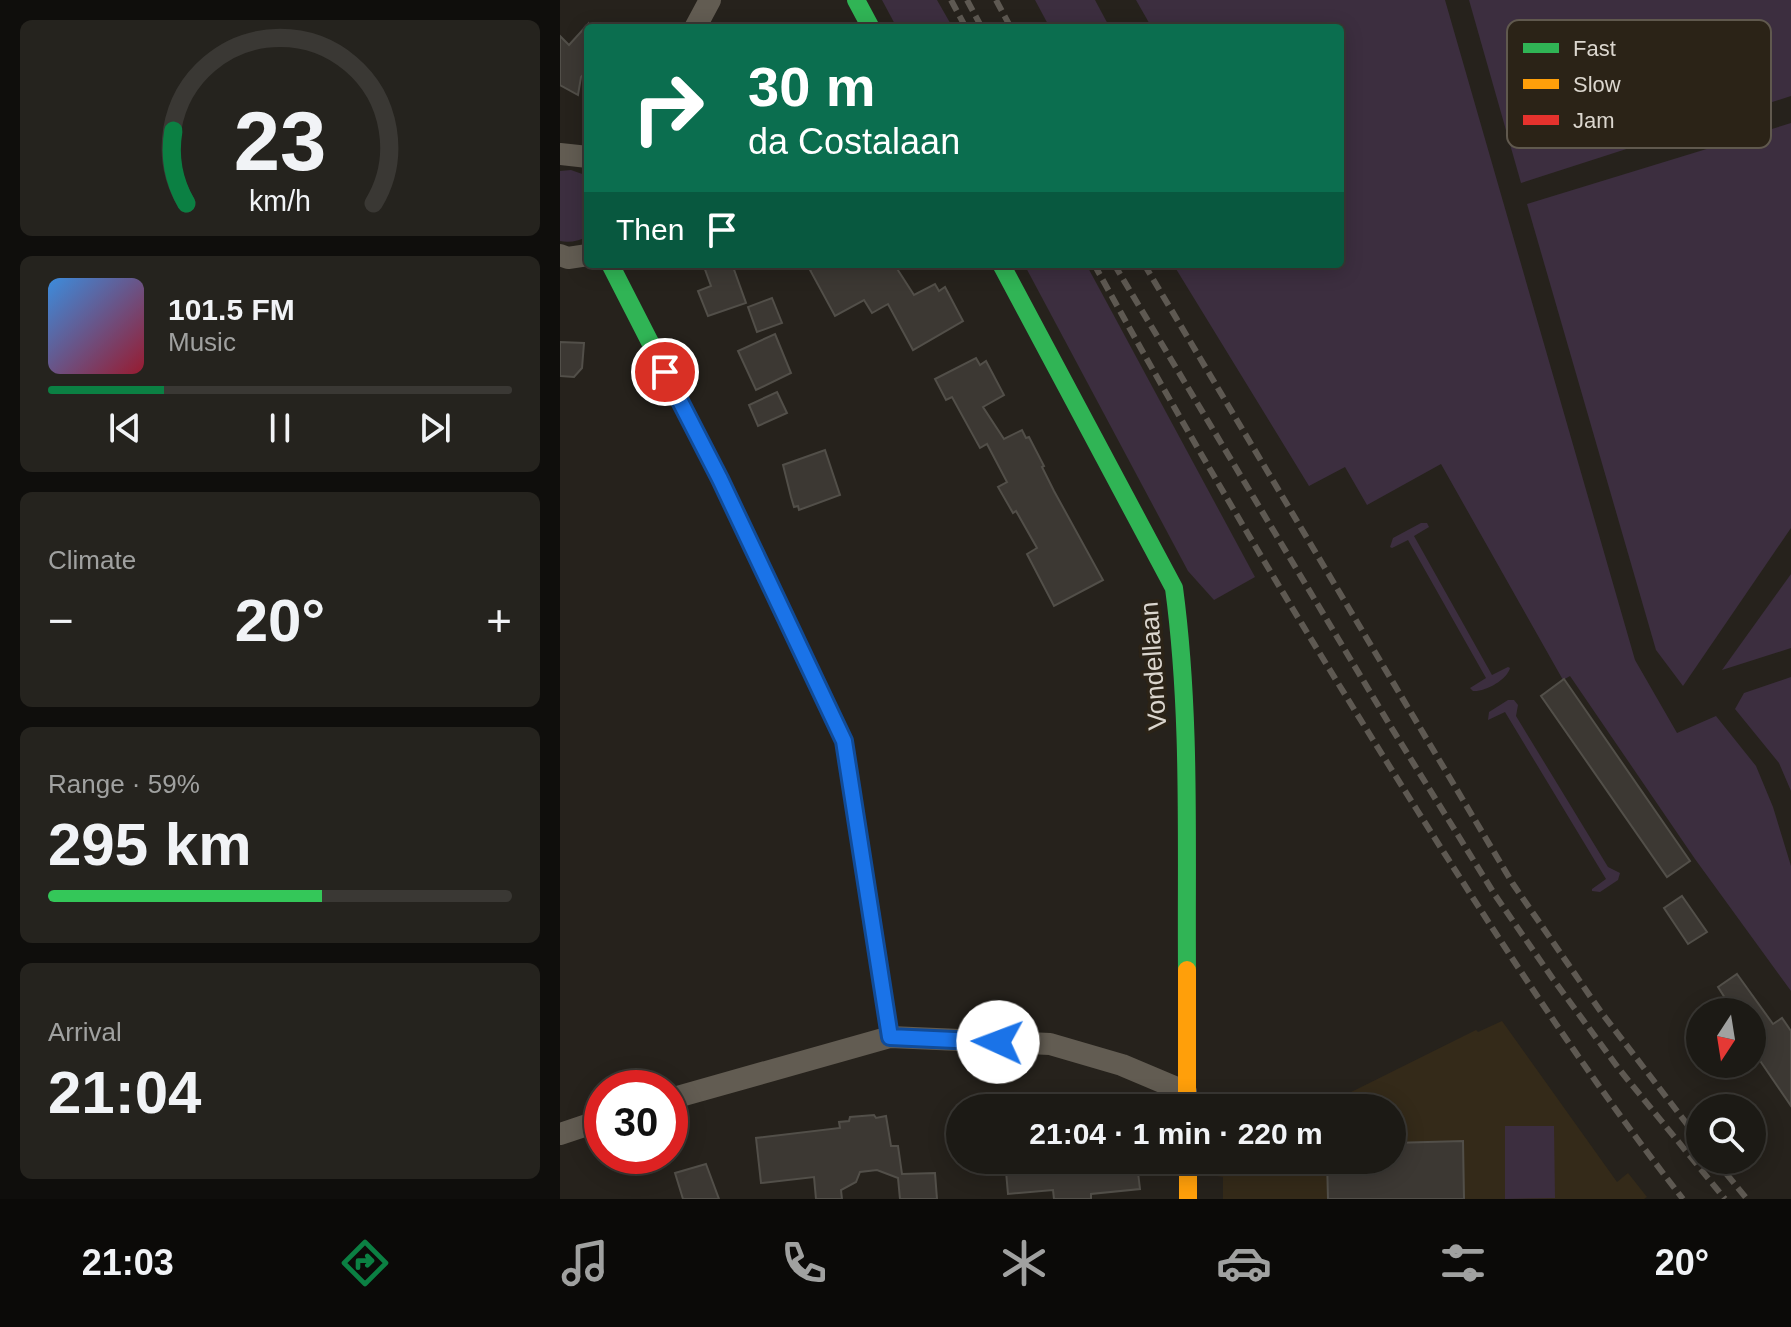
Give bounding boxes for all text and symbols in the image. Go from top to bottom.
legend [1507,20,1771,148]
text: Fast [1573,36,1616,61]
text: 30 m [748,55,876,118]
icon: right [616,56,720,160]
text: Slow [1573,72,1621,97]
text: 23 [234,94,326,187]
text: Jam [1573,108,1615,133]
text: da Costalaan [748,121,960,162]
text: km/h [249,185,311,217]
icon: arrive [700,208,744,252]
text: Then [616,213,684,246]
text: 101.5 FM [168,293,295,326]
text: Music [168,327,236,357]
pin [631,338,699,406]
icon: arrive [643,350,687,394]
icon: previous [103,406,147,450]
icon: pause [258,406,302,450]
icon: next [413,406,457,450]
text: Climate [48,545,136,575]
text: 20° [235,587,325,654]
text: − [48,596,74,645]
text: + [486,596,512,645]
street label: Vondellaan [1134,601,1172,731]
text: Range · 59% [48,769,200,799]
text: 295 km [48,811,252,878]
north arrow [1686,998,1766,1078]
map controls [1686,998,1766,1174]
position arrow [956,1000,1040,1084]
text: Arrival [48,1017,122,1047]
text: 21:04 [48,1059,201,1126]
speed limit sign: 30 [584,1070,688,1174]
button: search [1686,1094,1766,1174]
text: 21:04 · 1 min · 220 m [1029,1117,1323,1150]
icon: directions [337,1235,393,1291]
icon: music [557,1235,613,1291]
icon: phone [776,1235,832,1291]
icon: climate [996,1235,1052,1291]
icon: car [1216,1235,1272,1291]
icon: filters [1435,1235,1491,1291]
text: 21:03 [82,1242,174,1283]
text: 20° [1655,1242,1709,1283]

